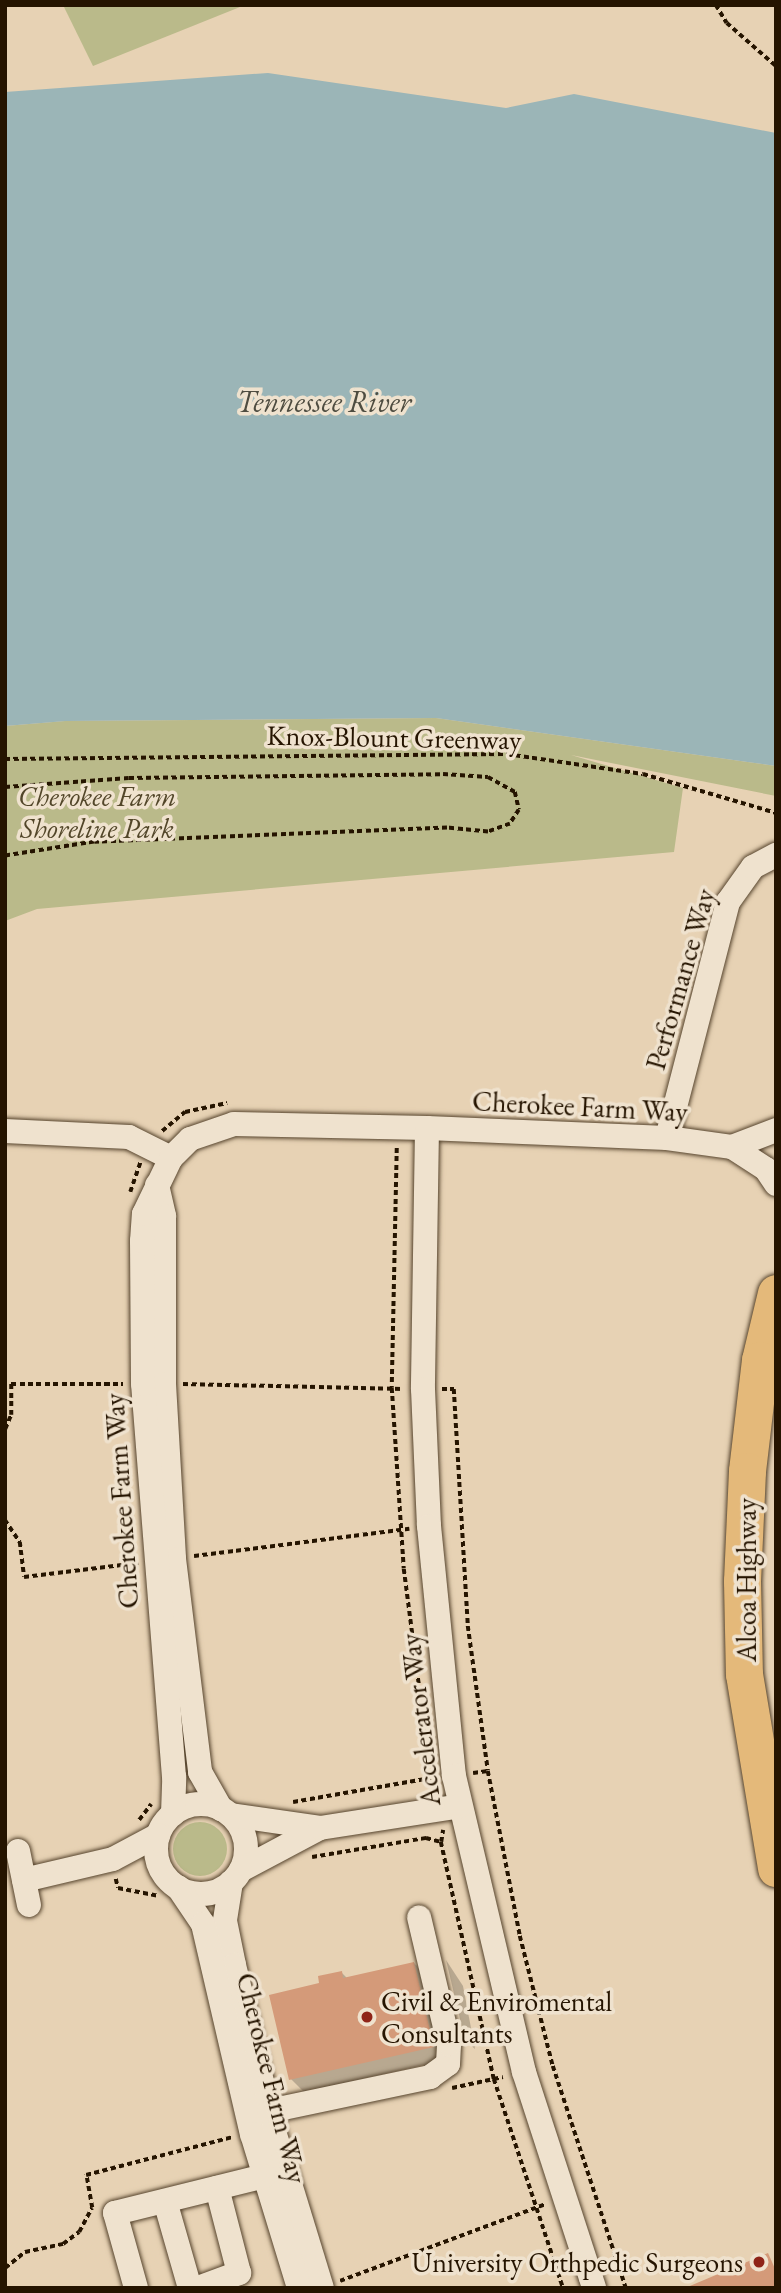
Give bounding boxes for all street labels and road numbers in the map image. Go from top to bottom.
street label: Knox-Blount Greenway [266,718,522,756]
street label: Performance Way [638,885,722,1073]
street label: Cherokee Farm Way [471,1084,689,1128]
street label: Cherokee Farm Way [97,1392,145,1610]
street label: Alcoa Highway [729,1498,763,1662]
street label: Accelerator Way [393,1632,447,1808]
street label: Cherokee Farm Way [230,1969,314,2187]

